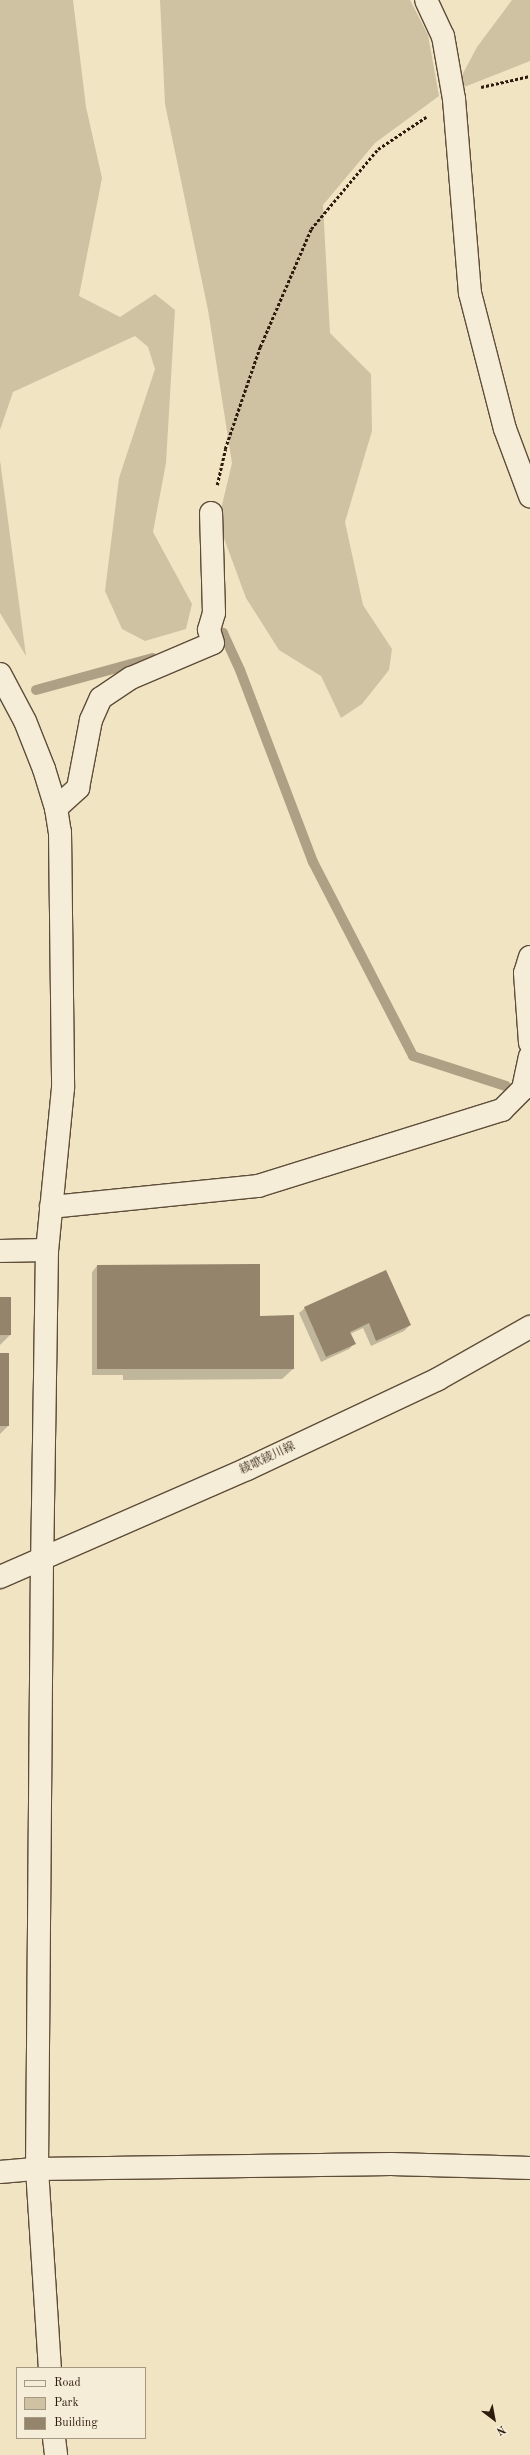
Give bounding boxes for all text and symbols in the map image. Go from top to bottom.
street label: 綾歌綾川線 [238,1440,298,1478]
legend [16,2367,146,2439]
text: Road [54,2377,81,2389]
text: Park [54,2397,79,2409]
north arrow [474,2399,514,2439]
text: Building [54,2417,98,2429]
text: N [494,2423,507,2436]

